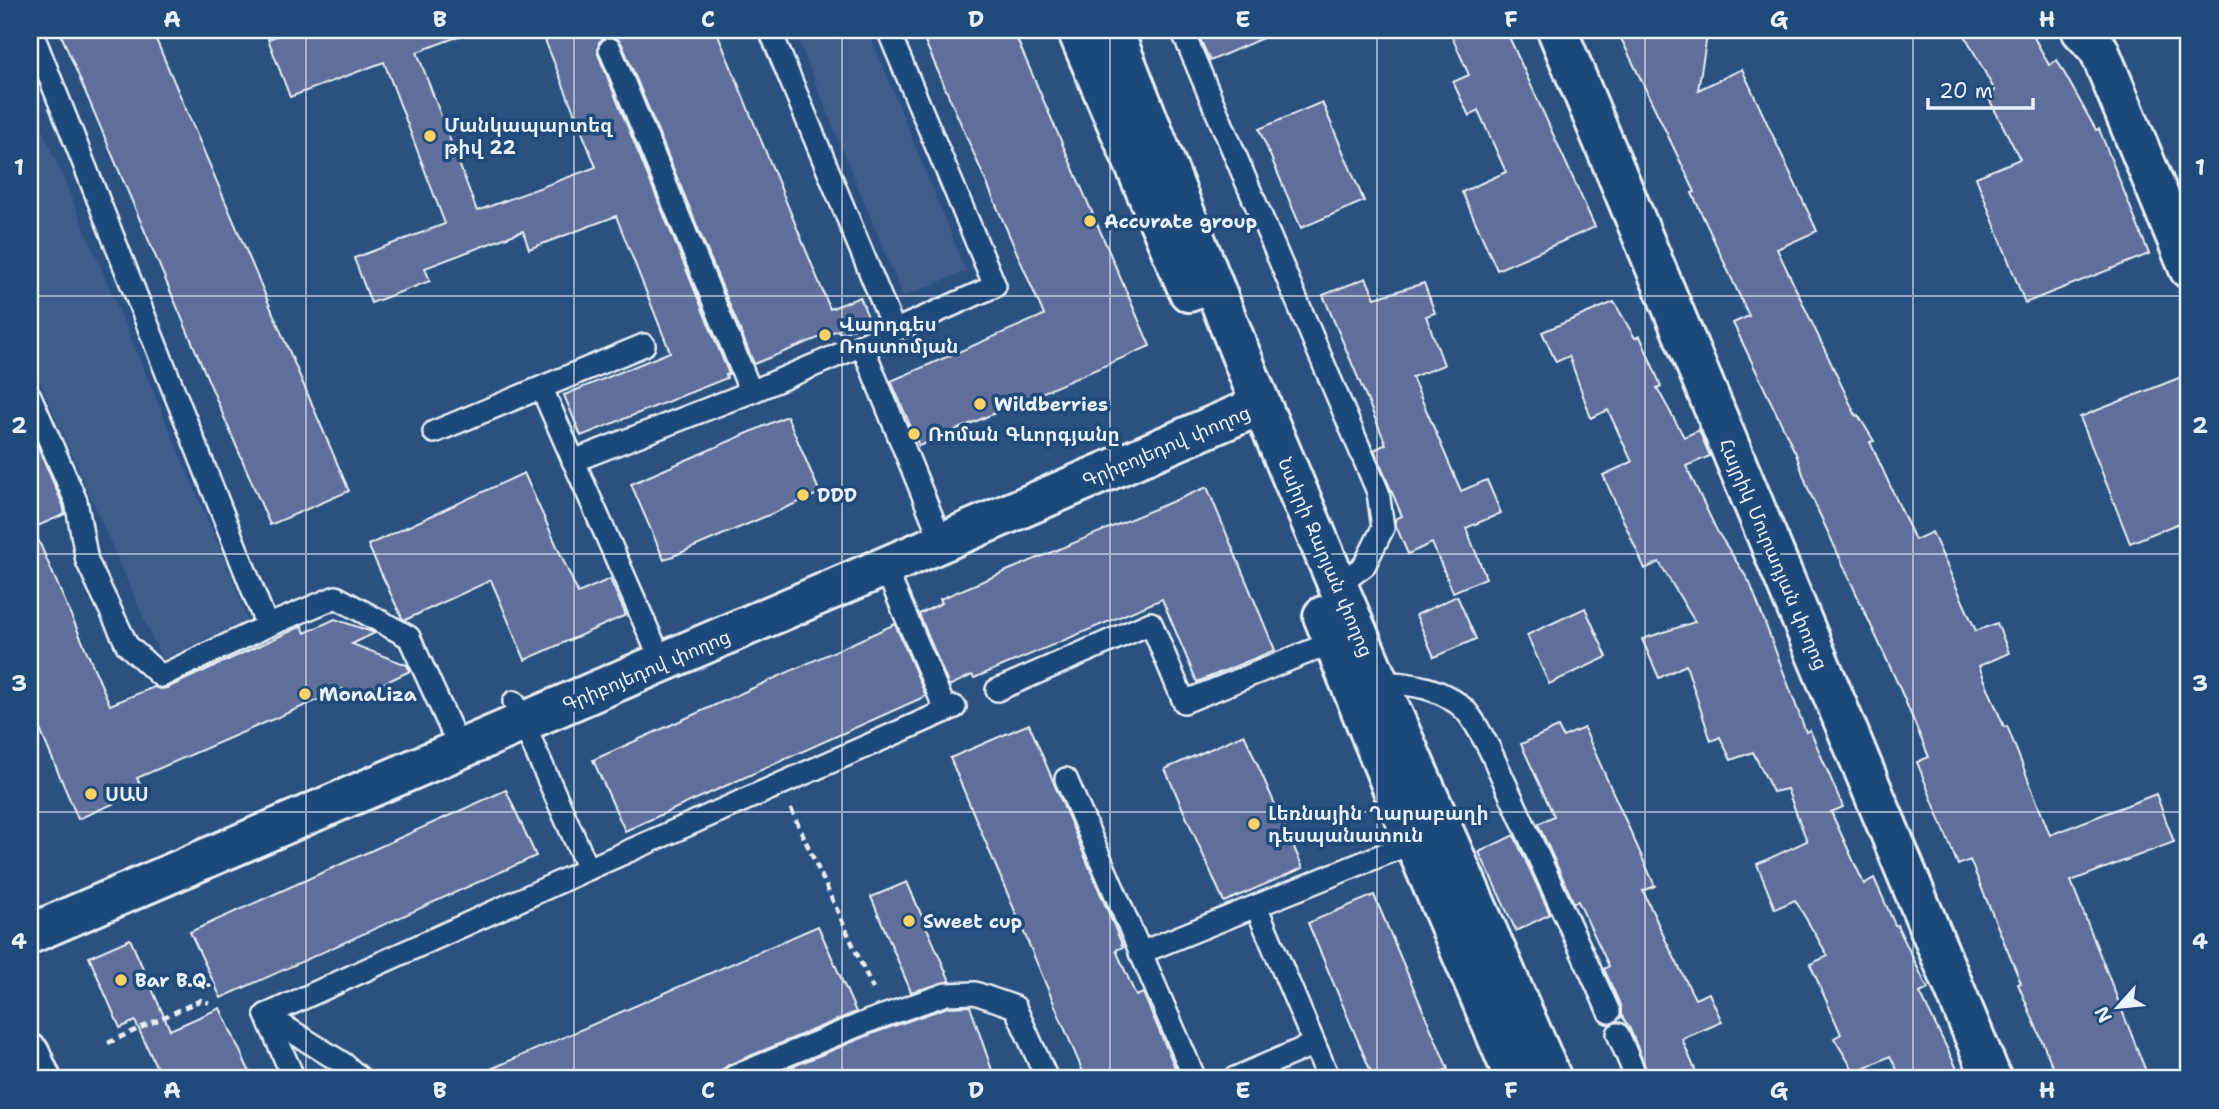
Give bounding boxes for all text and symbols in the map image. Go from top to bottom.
text: A [163,4,181,34]
text: B [433,4,447,34]
text: C [701,4,715,34]
text: D [968,4,984,34]
text: E [1235,4,1251,34]
text: F [1504,4,1518,34]
text: G [1770,4,1789,34]
text: H [2039,4,2055,34]
scale bar [1928,66,2034,110]
text: 20 m [1939,77,1993,105]
place label: Մանկապարտեզ թիվ 22 [444,113,613,160]
marker: Մանկապարտեզ թիվ 22 [422,128,438,144]
text: 1 [14,152,24,182]
text: 1 [2195,152,2205,182]
place label: Accurate group [1104,209,1257,234]
marker: Accurate group [1082,213,1098,229]
place label: Վարդգես Ռոստոմյան [839,312,958,359]
marker: Վարդգես Ռոստոմյան [817,327,833,343]
place label: Wildberries [994,392,1108,417]
marker: Wildberries [972,396,988,412]
street label: Գրիբոյեդով փողոց [1078,400,1254,493]
text: 2 [11,410,27,440]
text: 2 [2192,410,2208,440]
place label: Ռոման Գևորգյանը [928,422,1120,447]
marker: Ռոման Գևորգյանը [906,426,922,442]
street label: Հայրիկ Մուրադյան փողոց [1713,435,1834,674]
street label: Նաիրի Զարյան փողոց [1272,454,1379,661]
place label: DDD [817,483,857,508]
marker: DDD [795,487,811,503]
street label: Գրիբոյեդով փողոց [558,624,734,717]
text: 3 [11,668,27,698]
text: 3 [2192,668,2208,698]
place label: MonaLiza [319,682,417,707]
marker: MonaLiza [297,686,313,702]
place label: ՍԱՍ [105,782,149,807]
marker: ՍԱՍ [83,786,99,802]
place label: Լեռնային Ղարաբաղի դեսպանատուն [1268,801,1489,848]
marker: Լեռնային Ղարաբաղի դեսպանատուն [1246,816,1262,832]
place label: Sweet cup [923,909,1022,934]
marker: Sweet cup [901,913,917,929]
text: 4 [11,926,27,956]
text: 4 [2192,926,2208,956]
place label: Bar B.Q. [135,968,212,993]
marker: Bar B.Q. [113,972,129,988]
north arrow [2082,972,2152,1042]
text: N [2089,1002,2118,1027]
text: A [163,1075,181,1105]
text: B [433,1075,447,1105]
text: C [701,1075,715,1105]
text: D [968,1075,984,1105]
text: E [1235,1075,1251,1105]
text: F [1504,1075,1518,1105]
text: G [1770,1075,1789,1105]
text: H [2039,1075,2055,1105]

